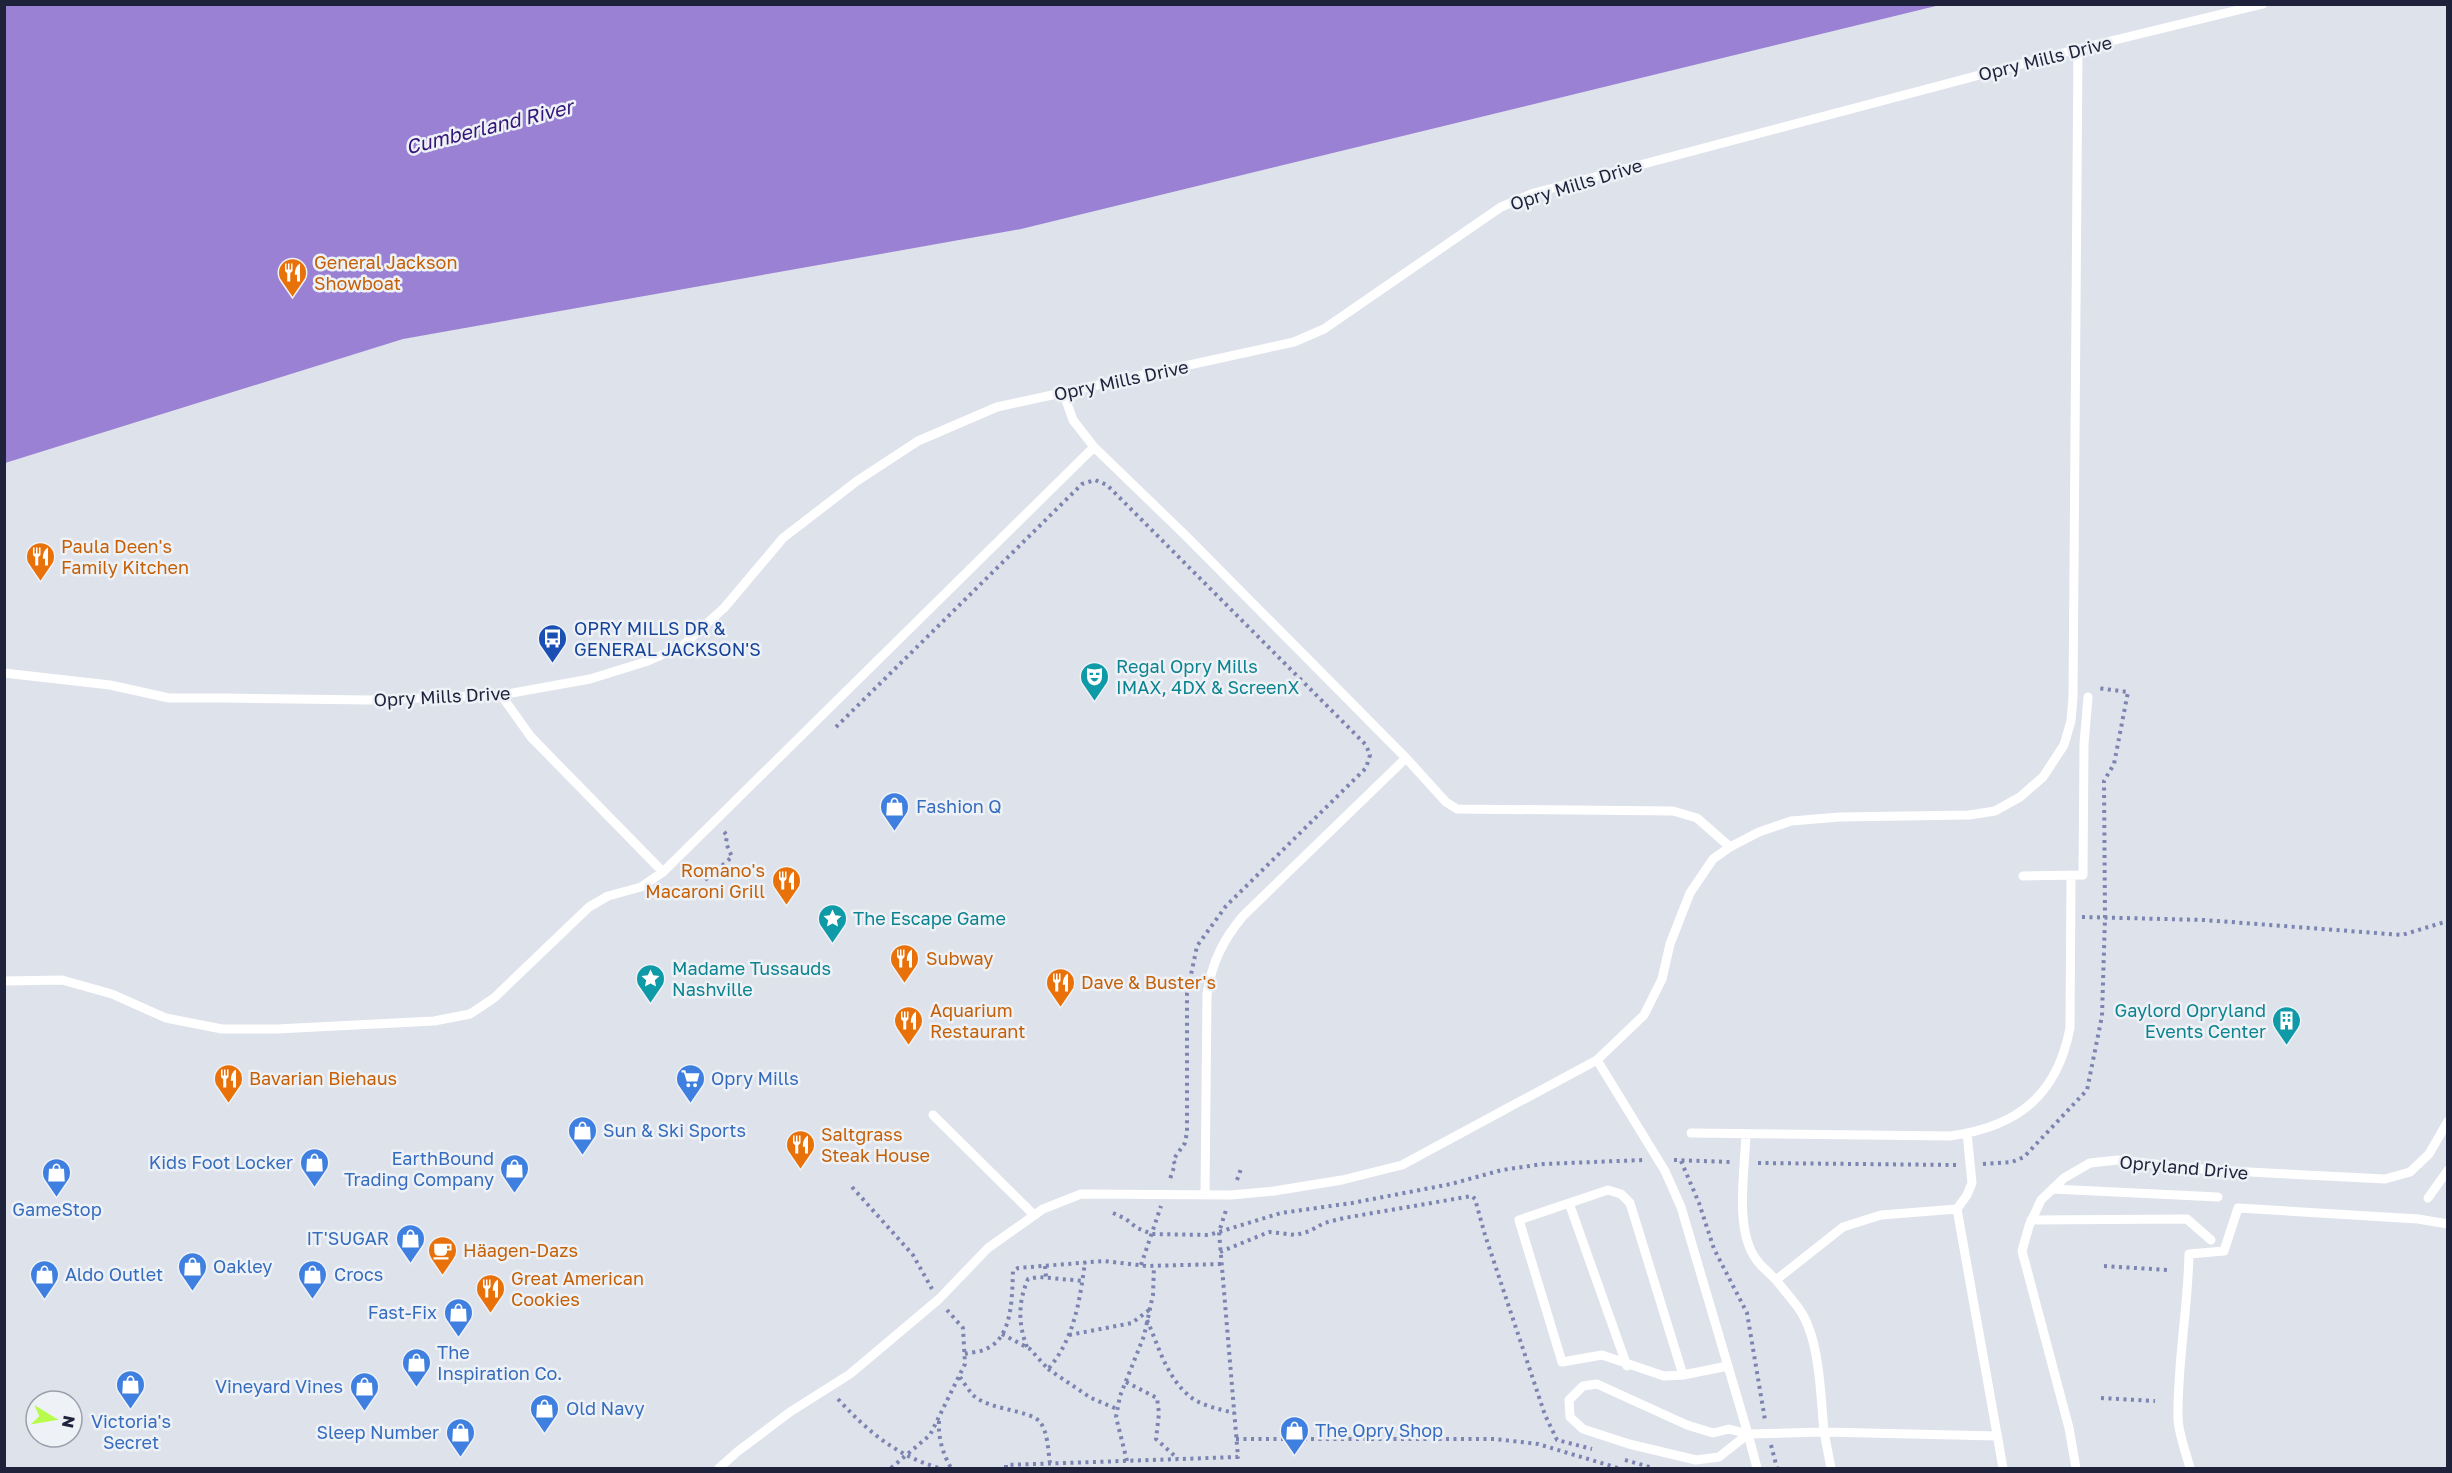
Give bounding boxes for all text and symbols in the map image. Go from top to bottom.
street label: Opry Mills Drive [1976,31,2114,85]
water label: Cumberland River [403,93,578,158]
street label: Opry Mills Drive [1507,153,1645,215]
place label: General Jackson Showboat [314,251,457,294]
restaurant icon: General Jackson Showboat [277,256,309,298]
street label: Opry Mills Drive [1052,355,1190,405]
place label: Paula Deen's Family Kitchen [61,535,189,578]
restaurant icon: Paula Deen's Family Kitchen [24,540,56,582]
place label: OPRY MILLS DR & GENERAL JACKSON'S [574,617,761,660]
bus stop icon: OPRY MILLS DR & GENERAL JACKSON'S [537,622,569,664]
place label: Regal Opry Mills IMAX, 4DX & ScreenX [1116,655,1300,698]
theatre icon: Regal Opry Mills IMAX, 4DX & ScreenX [1079,660,1111,702]
street label: Opry Mills Drive [373,681,511,711]
shop icon: Fashion Q [879,790,911,832]
place label: Fashion Q [916,795,1002,817]
place label: Romano's Macaroni Grill [645,859,765,902]
restaurant icon: Romano's Macaroni Grill [770,864,802,906]
place icon: The Escape Game [816,902,848,944]
place label: The Escape Game [853,907,1006,929]
restaurant icon: Subway [889,942,921,984]
place label: Subway [926,947,993,969]
place label: Madame Tussauds Nashville [672,957,831,1000]
place icon: Madame Tussauds Nashville [635,962,667,1004]
restaurant icon: Dave & Buster's [1044,966,1076,1008]
place label: Dave & Buster's [1081,971,1216,993]
place label: Aquarium Restaurant [930,999,1025,1042]
place label: Gaylord Opryland Events Center [2115,999,2266,1042]
restaurant icon: Aquarium Restaurant [893,1004,925,1046]
building icon: Gaylord Opryland Events Center [2271,1004,2303,1046]
restaurant icon: Bavarian Biehaus [212,1062,244,1104]
supermarket icon: Opry Mills [674,1062,706,1104]
place label: Bavarian Biehaus [249,1067,397,1089]
place label: Opry Mills [711,1067,799,1089]
shop icon: Sun & Ski Sports [566,1114,598,1156]
place label: Sun & Ski Sports [603,1119,746,1141]
place label: Saltgrass Steak House [821,1123,930,1166]
restaurant icon: Saltgrass Steak House [784,1128,816,1170]
shop icon: Kids Foot Locker [298,1146,330,1188]
place label: EarthBound Trading Company [344,1147,494,1190]
street label: Opryland Drive [2119,1150,2249,1184]
place label: Kids Foot Locker [149,1151,293,1173]
shop icon: EarthBound Trading Company [499,1152,531,1194]
shop icon: GameStop [41,1156,73,1198]
place label: GameStop [12,1198,102,1220]
shop icon: IT'SUGAR [394,1222,426,1264]
place label: IT'SUGAR [306,1227,389,1249]
cafe icon: Häagen-Dazs [426,1234,458,1276]
place label: Häagen-Dazs [463,1239,578,1261]
shop icon: Oakley [176,1250,208,1292]
place label: Oakley [213,1255,272,1277]
shop icon: Aldo Outlet [28,1258,60,1300]
shop icon: Crocs [297,1258,329,1300]
place label: Aldo Outlet [65,1263,163,1285]
place label: Crocs [334,1263,383,1285]
place label: Great American Cookies [511,1267,644,1310]
restaurant icon: Great American Cookies [474,1272,506,1314]
shop icon: Fast-Fix [442,1296,474,1338]
place label: Fast-Fix [368,1301,437,1323]
place label: The Inspiration Co. [437,1341,562,1384]
shop icon: The Inspiration Co. [400,1346,432,1388]
shop icon: Victoria's Secret [115,1368,147,1410]
shop icon: Vineyard Vines [348,1370,380,1412]
place label: Vineyard Vines [215,1375,343,1397]
north arrow [24,1389,84,1449]
shop icon: Old Navy [529,1392,561,1434]
place label: Old Navy [566,1397,645,1419]
place label: Victoria's Secret [91,1410,171,1453]
text: N [58,1414,80,1430]
shop icon: The Opry Shop [1278,1414,1310,1456]
shop icon: Sleep Number [444,1416,476,1458]
place label: The Opry Shop [1315,1419,1443,1441]
place label: Sleep Number [316,1421,439,1443]

